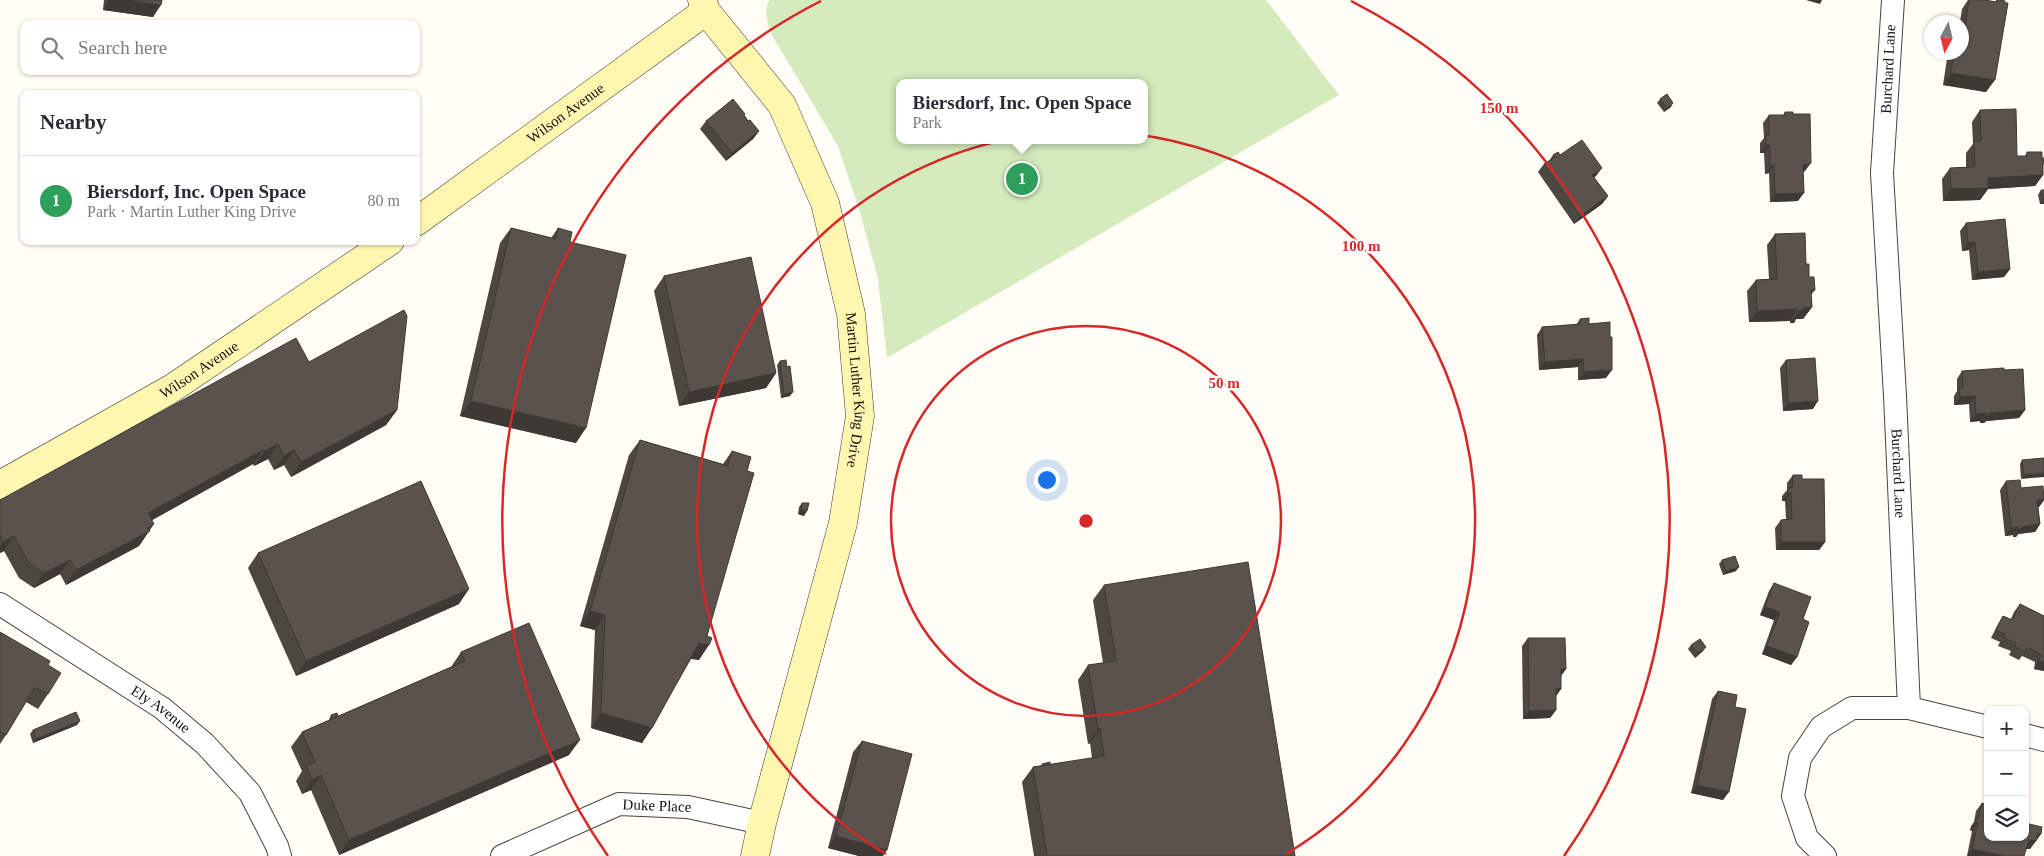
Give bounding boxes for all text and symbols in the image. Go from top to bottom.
north arrow [1924,15,1969,60]
search box [20,20,420,75]
street label: Burchard Lane [1878,24,1898,114]
icon: search [38,34,66,62]
text: Search here [78,37,167,58]
popup [896,79,1148,144]
street label: Wilson Avenue [524,80,607,146]
text: Biersdorf, Inc. Open Space [912,92,1132,113]
text: 150 m [1480,100,1519,116]
text: Nearby [40,110,107,134]
text: Park [912,114,942,131]
pin: 1 [1006,160,1038,198]
text: Biersdorf, Inc. Open Space [87,181,306,202]
text: 1 [52,192,60,209]
text: 80 m [368,192,400,209]
text: Park · Martin Luther King Drive [87,203,296,220]
text: 100 m [1342,238,1381,254]
street label: Martin Luther King Drive [843,312,868,469]
street label: Wilson Avenue [157,338,242,402]
text: 50 m [1208,375,1240,391]
street label: Burchard Lane [1888,428,1908,519]
your location [1034,467,1060,493]
centre of rings [1077,512,1095,530]
street label: Ely Avenue [128,682,194,736]
map controls [1984,706,2029,841]
button: + [1984,706,2029,751]
button: − [1984,751,2029,796]
street label: Duke Place [622,796,692,815]
button: layers [1984,796,2029,841]

